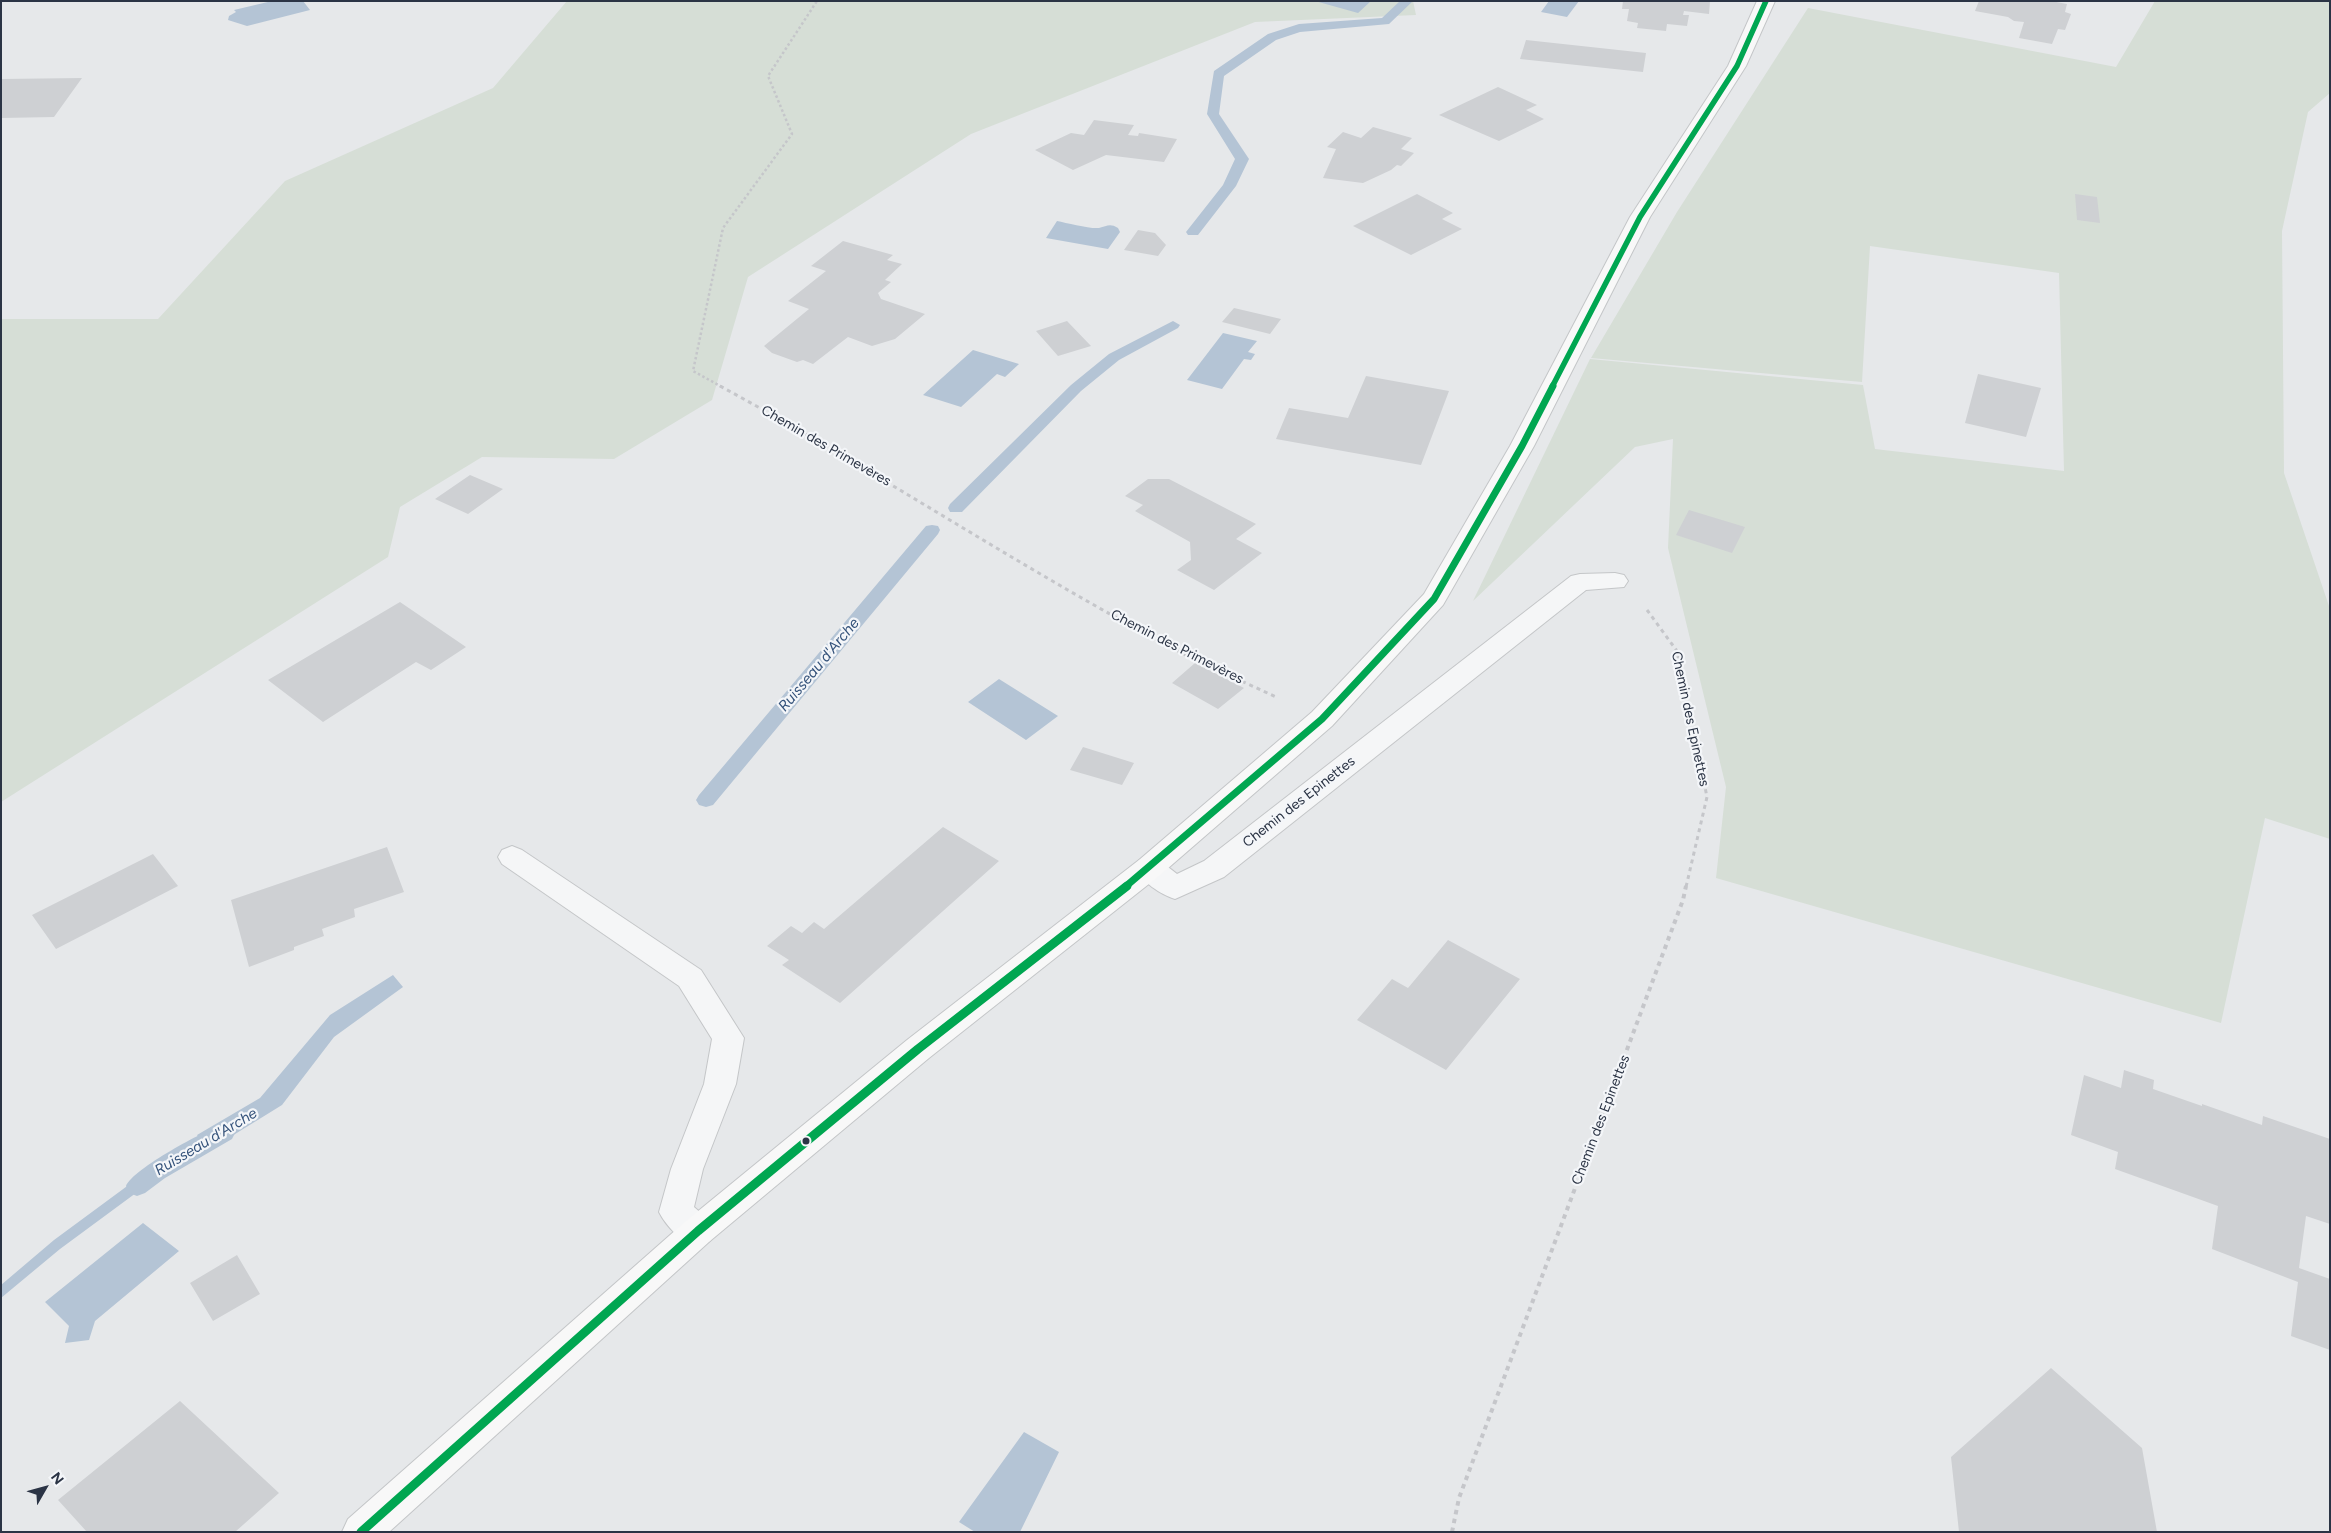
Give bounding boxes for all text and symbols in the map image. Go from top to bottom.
street label: Chemin des Primevères [758,402,894,490]
street label: Chemin des Primevères [1108,606,1246,688]
water label: Ruisseau d'Arche [775,615,863,715]
street label: Chemin des Epinettes [1667,650,1713,788]
street label: Chemin des Epinettes [1240,753,1358,851]
street label: Chemin des Epinettes [1568,1053,1634,1187]
water label: Ruisseau d'Arche [152,1104,260,1180]
unlabelled marker [801,1136,811,1146]
north arrow [20,1463,70,1513]
text: N [47,1469,67,1488]

